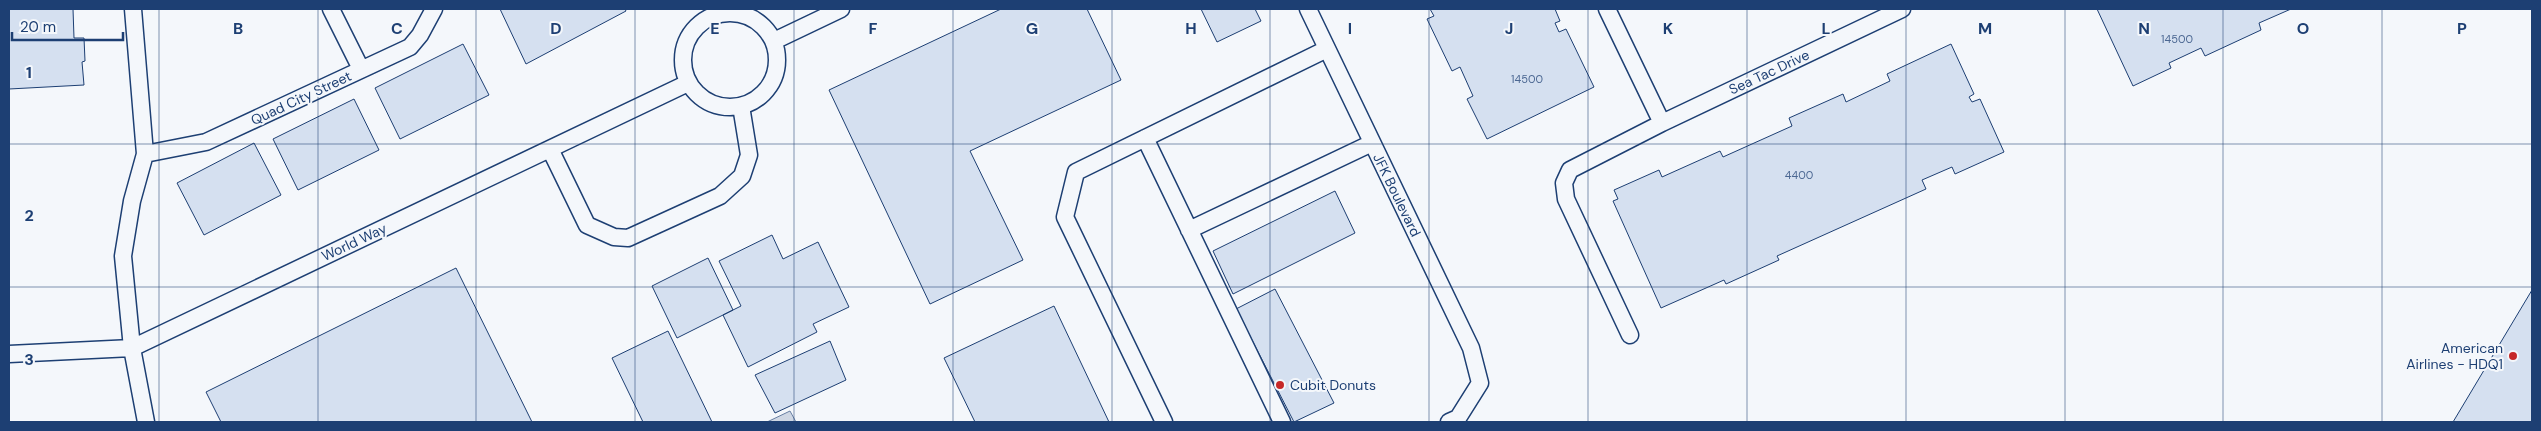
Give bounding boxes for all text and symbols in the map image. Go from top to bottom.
scale bar [12,10,124,42]
text: 20 m [20,17,56,37]
text: B [233,18,243,39]
text: C [391,18,403,39]
text: D [550,18,562,39]
text: E [710,18,720,39]
text: F [869,18,878,39]
text: G [1026,18,1038,39]
text: H [1185,18,1197,39]
text: I [1348,18,1352,39]
text: J [1505,18,1513,39]
text: K [1663,18,1674,39]
text: L [1822,18,1831,39]
text: M [1978,18,1992,39]
text: N [2138,18,2150,39]
text: O [2297,18,2309,39]
text: P [2457,18,2467,39]
house number: 14500 [2161,32,2193,46]
street label: Sea Tac Drive [1726,45,1812,98]
text: 1 [26,62,32,83]
street label: Quad City Street [248,67,354,129]
house number: 14500 [1511,72,1543,86]
street label: JFK Boulevard [1369,150,1425,240]
house number: 4400 [1785,168,1813,182]
text: 2 [24,205,34,226]
street label: World Way [318,219,390,265]
place label: American Airlines - HDQ1 [2406,339,2503,373]
text: 3 [24,349,34,370]
marker: American Airlines - HDQ1 [2507,350,2519,362]
place label: Cubit Donuts [1290,376,1376,394]
marker: Cubit Donuts [1274,379,1286,391]

